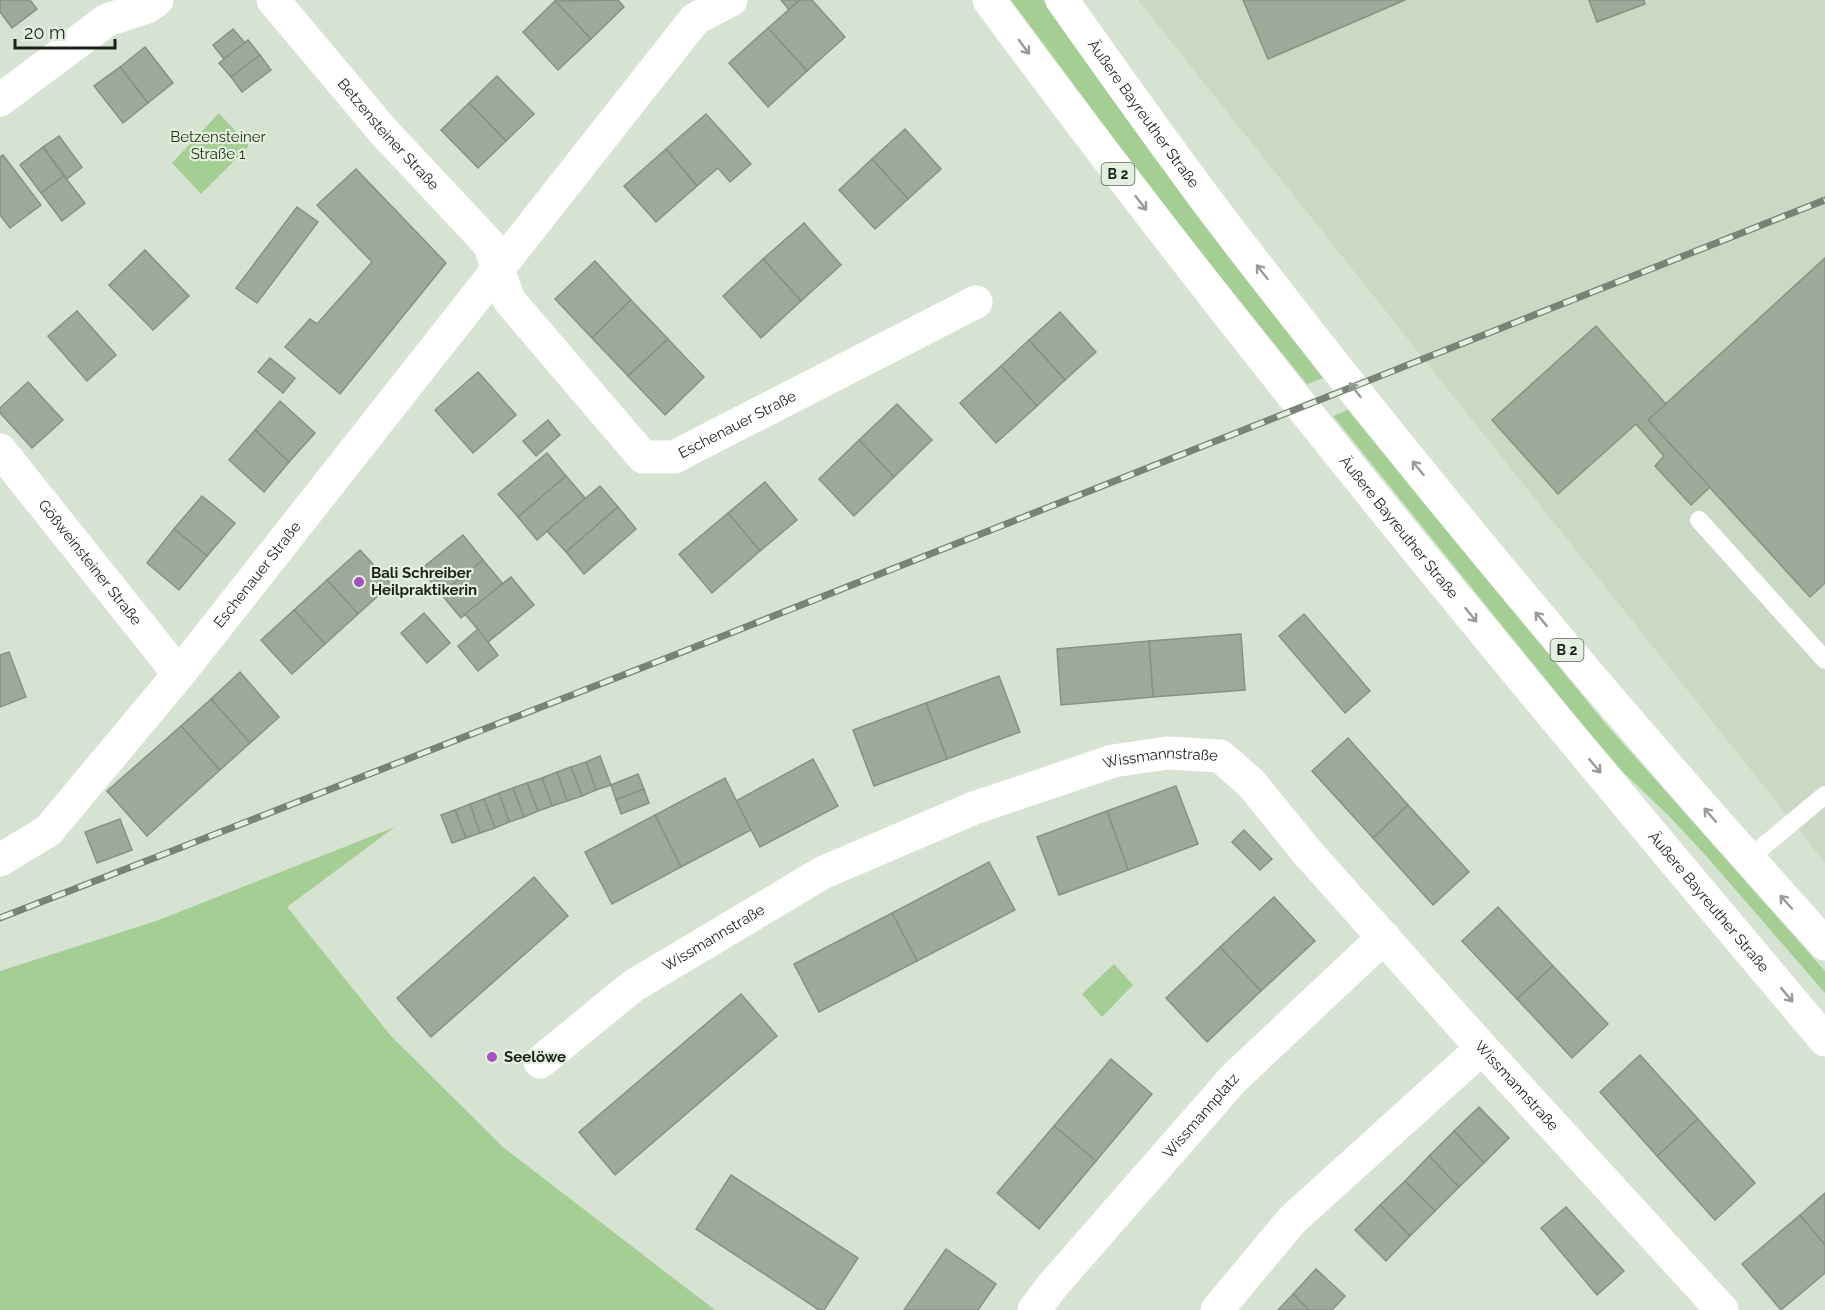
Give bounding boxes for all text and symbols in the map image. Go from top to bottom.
scale bar [15,12,116,50]
text: 20 m [24,22,66,43]
street label: Äußere Bayreuther Straße [1084,36,1203,192]
one-way arrow [1018,39,1030,55]
street label: Betzensteiner Straße [334,75,443,194]
park label: Betzensteiner Straße 1 [170,128,267,163]
road number: B 2 [1102,163,1134,185]
one-way arrow [1134,195,1147,211]
one-way arrow [1256,265,1269,281]
one-way arrow [1349,382,1362,398]
street label: Eschenauer Straße [675,387,799,462]
street label: Äußere Bayreuther Straße [1336,452,1462,602]
one-way arrow [1411,460,1424,476]
street label: Gößweinsteiner Straße [34,496,146,629]
street label: Eschenauer Straße [210,518,305,631]
place label: Bali Schreiber Heilpraktikerin [371,564,477,599]
marker: Bali Schreiber Heilpraktikerin [352,575,366,589]
one-way arrow [1464,607,1477,623]
one-way arrow [1535,611,1548,627]
road number: B 2 [1550,639,1584,661]
street label: Wissmannstraße [1100,744,1219,773]
one-way arrow [1588,758,1601,774]
one-way arrow [1703,807,1716,823]
street label: Äußere Bayreuther Straße [1644,827,1773,976]
one-way arrow [1779,894,1793,909]
street label: Wissmannstraße [659,900,768,975]
one-way arrow [1781,987,1794,1003]
street label: Wissmannstraße [1471,1037,1562,1135]
place label: Seelöwe [504,1048,566,1066]
marker: Seelöwe [485,1050,499,1064]
street label: Wissmannplatz [1159,1070,1243,1162]

